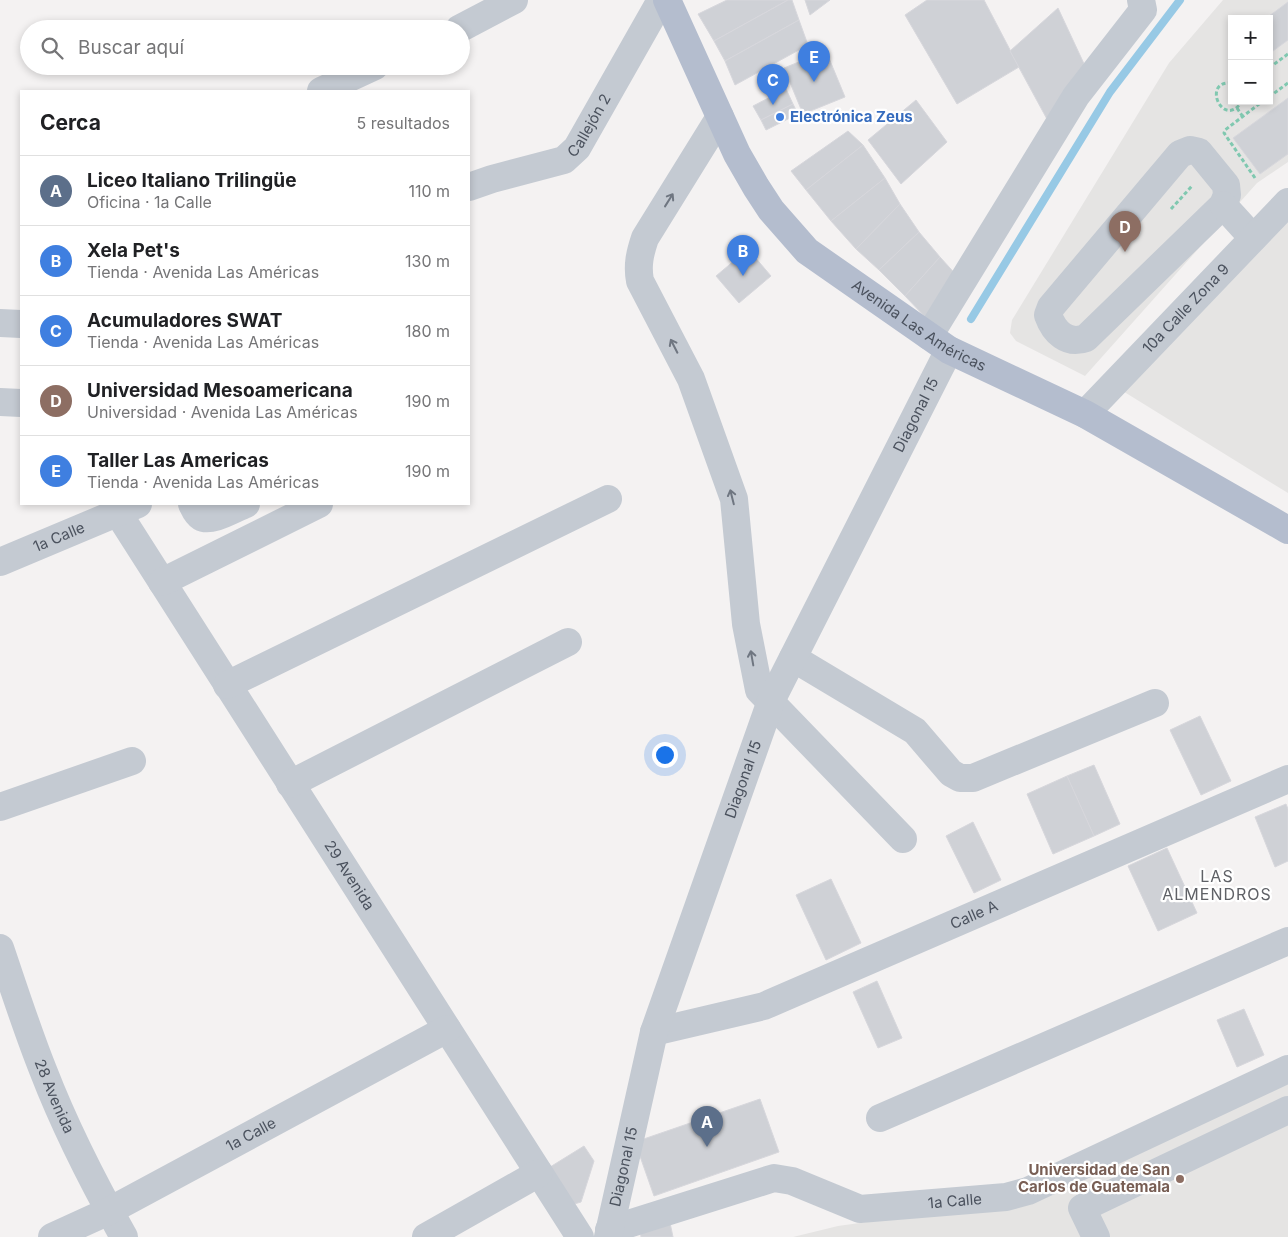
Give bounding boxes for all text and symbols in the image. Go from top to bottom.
map controls [1228,15,1273,105]
button: + [1228,15,1273,60]
search box [20,20,470,75]
icon: search [38,34,66,62]
text: Buscar aquí [78,36,184,59]
pin: E [798,41,830,82]
button: − [1228,60,1273,105]
pin: C [757,64,789,105]
street label: Callejón 2 [563,90,615,161]
place label: Electrónica Zeus [790,107,913,126]
text: Cerca [40,110,101,135]
marker: Electrónica Zeus [774,111,786,123]
text: 5 resultados [357,113,450,133]
text: Liceo Italiano Trilingüe [87,169,296,192]
text: A [50,181,62,201]
text: 110 m [408,181,450,201]
text: Oficina · 1a Calle [87,192,212,212]
one-way arrow [664,193,674,207]
pin: D [1109,211,1141,252]
pin: B [727,235,759,276]
text: Xela Pet's [87,239,180,262]
text: B [51,251,61,271]
text: 130 m [405,251,450,271]
street label: 10a Calle Zona 9 [1138,259,1233,357]
text: Tienda · Avenida Las Américas [87,262,319,282]
street label: Avenida Las Américas [848,275,989,375]
text: Acumuladores SWAT [87,309,282,332]
text: C [50,321,62,341]
text: 180 m [405,321,450,341]
text: Tienda · Avenida Las Américas [87,332,319,352]
one-way arrow [669,339,678,354]
street label: Diagonal 15 [889,374,943,455]
text: Universidad Mesoamericana [87,379,353,402]
text: D [50,391,62,411]
text: 190 m [405,391,450,411]
text: Universidad · Avenida Las Américas [87,402,358,422]
text: Taller Las Americas [87,449,269,472]
text: E [51,461,61,481]
text: 190 m [405,461,450,481]
text: Tienda · Avenida Las Américas [87,472,319,492]
one-way arrow [727,490,736,506]
street label: 1a Calle [30,517,87,556]
one-way arrow [747,651,757,667]
street label: Diagonal 15 [720,738,765,821]
your location [652,742,678,768]
street label: 29 Avenida [320,837,379,914]
district label: LAS ALMENDROS [1162,866,1272,904]
street label: Calle A [947,896,1001,933]
street label: 28 Avenida [31,1056,79,1136]
pin: A [691,1106,723,1147]
street label: 1a Calle [222,1113,279,1155]
street label: Diagonal 15 [605,1125,641,1208]
place label: Universidad de San Carlos de Guatemala [1018,1160,1170,1196]
marker: Universidad de San Carlos de Guatemala [1174,1173,1186,1185]
street label: 1a Calle [927,1189,983,1212]

